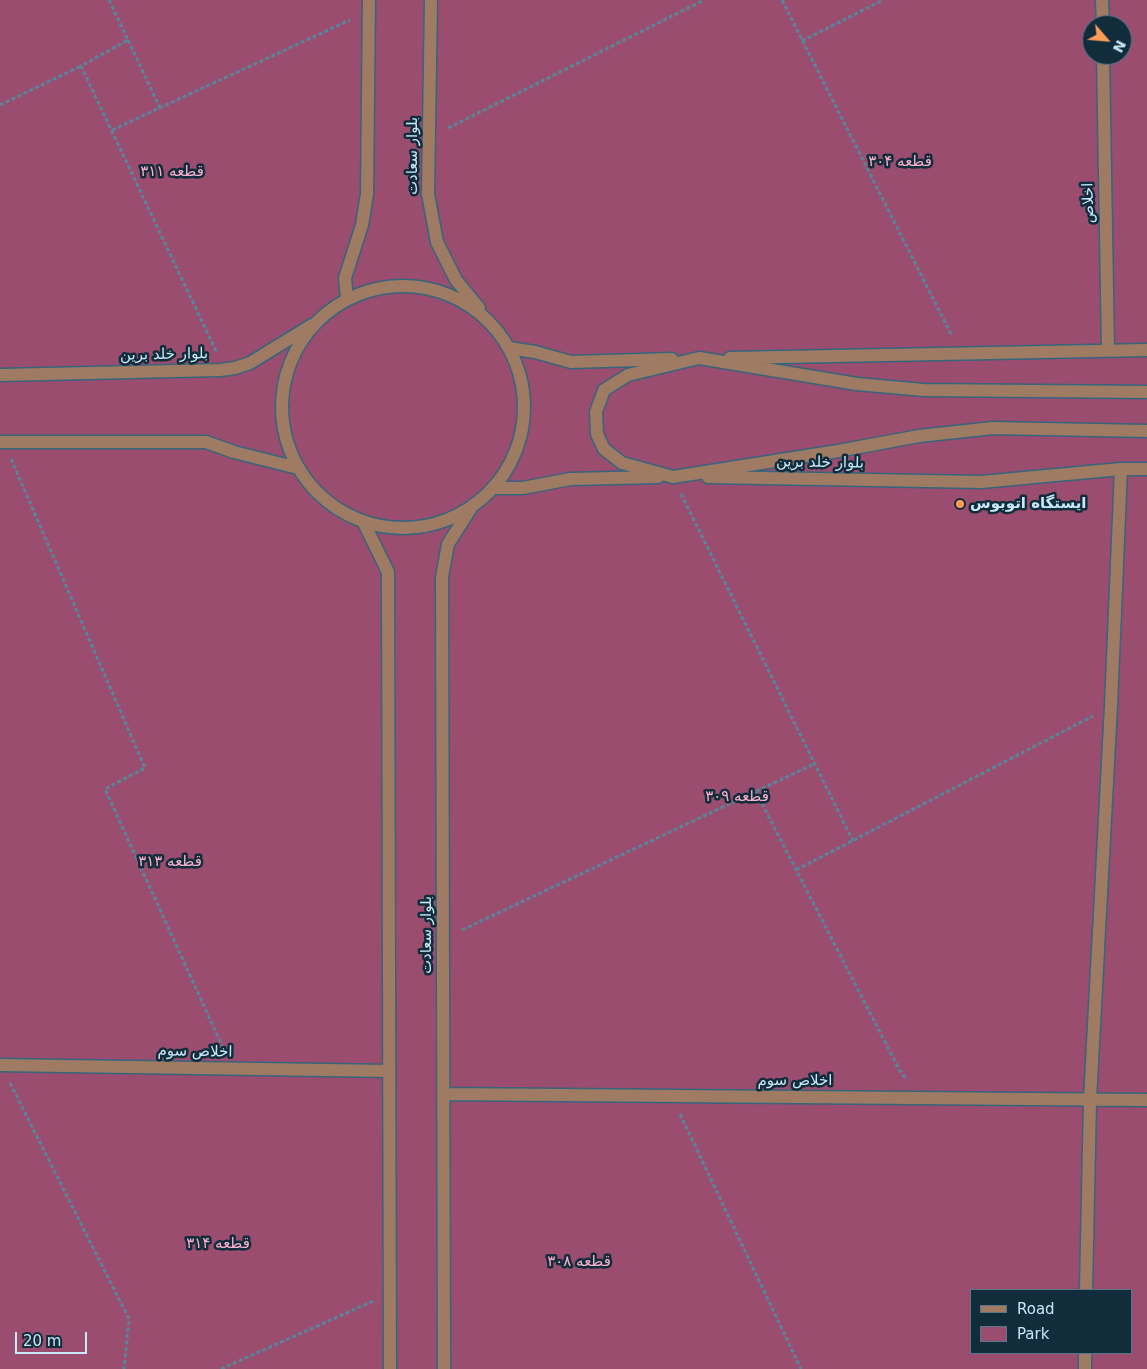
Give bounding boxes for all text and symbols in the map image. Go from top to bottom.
north arrow [1082,15,1132,65]
text: N [1110,38,1129,55]
street label: بلوار سعادت [404,117,422,195]
park label: قطعه ۳۰۴ [868,153,932,171]
park label: قطعه ۳۱۱ [140,163,204,181]
street label: اخلاص [1080,183,1098,223]
street label: بلوار خلد برین [120,345,208,365]
street label: بلوار خلد برین [776,453,864,473]
place label: ایستگاه اتوبوس [970,495,1087,513]
marker: ایستگاه اتوبوس [954,498,966,510]
park label: قطعه ۳۰۹ [705,788,769,806]
park label: قطعه ۳۱۳ [138,853,202,871]
street label: بلوار سعادت [418,896,436,974]
street label: اخلاص سوم [157,1042,233,1062]
street label: اخلاص سوم [758,1072,832,1090]
park label: قطعه ۳۱۴ [186,1235,250,1253]
park label: قطعه ۳۰۸ [547,1253,611,1271]
legend [970,1289,1132,1354]
text: Road [1017,1300,1055,1318]
scale bar [18,1322,90,1354]
text: Park [1017,1325,1049,1343]
text: 20 m [23,1332,61,1350]

